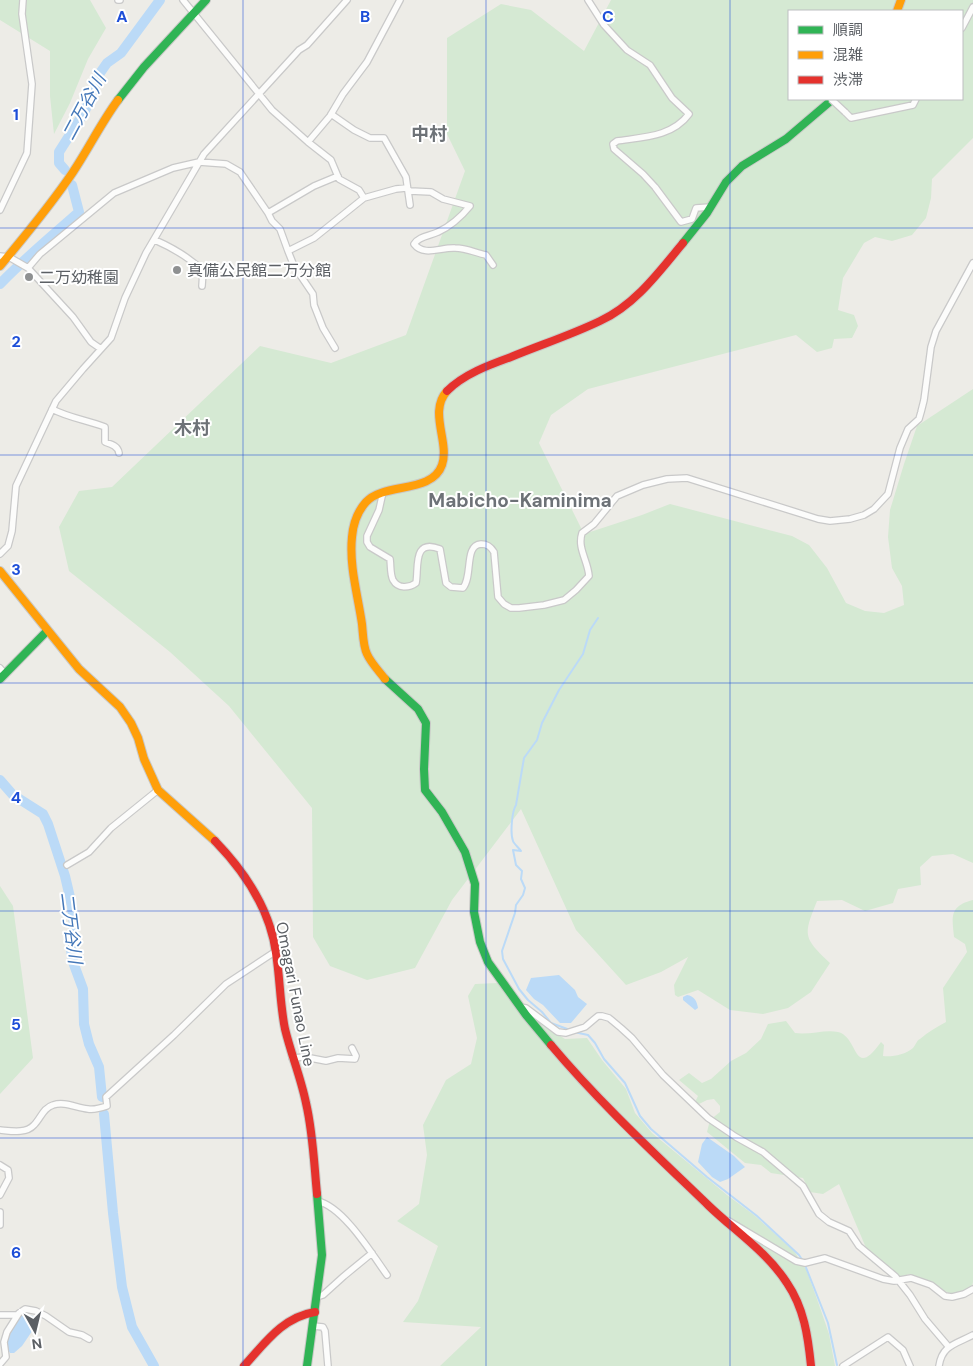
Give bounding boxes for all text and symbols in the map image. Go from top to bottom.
text: A [116,6,128,27]
text: B [360,6,370,27]
text: C [602,6,614,27]
legend [788,10,963,100]
text: 順調 [833,20,863,40]
text: 混雑 [833,45,863,65]
water label: 二万谷川 [57,68,112,144]
text: 渋滞 [833,70,863,90]
text: 1 [13,104,19,125]
district label: 中村 [411,122,447,146]
place label: 真備公民館二万分館 [187,260,331,281]
marker: 真備公民館二万分館 [171,264,183,276]
place label: 二万幼稚園 [39,267,119,288]
marker: 二万幼稚園 [23,271,35,283]
text: 2 [11,331,21,352]
district label: 木村 [174,416,210,440]
district label: Mabicho-Kaminima [428,488,612,513]
text: 3 [11,559,21,580]
text: 4 [11,787,21,808]
water label: 二万谷川 [55,891,88,967]
street label: Omagari Funao Line [271,920,320,1068]
text: 5 [11,1014,21,1035]
text: 6 [11,1242,21,1263]
north arrow [10,1306,60,1356]
text: N [30,1334,43,1353]

